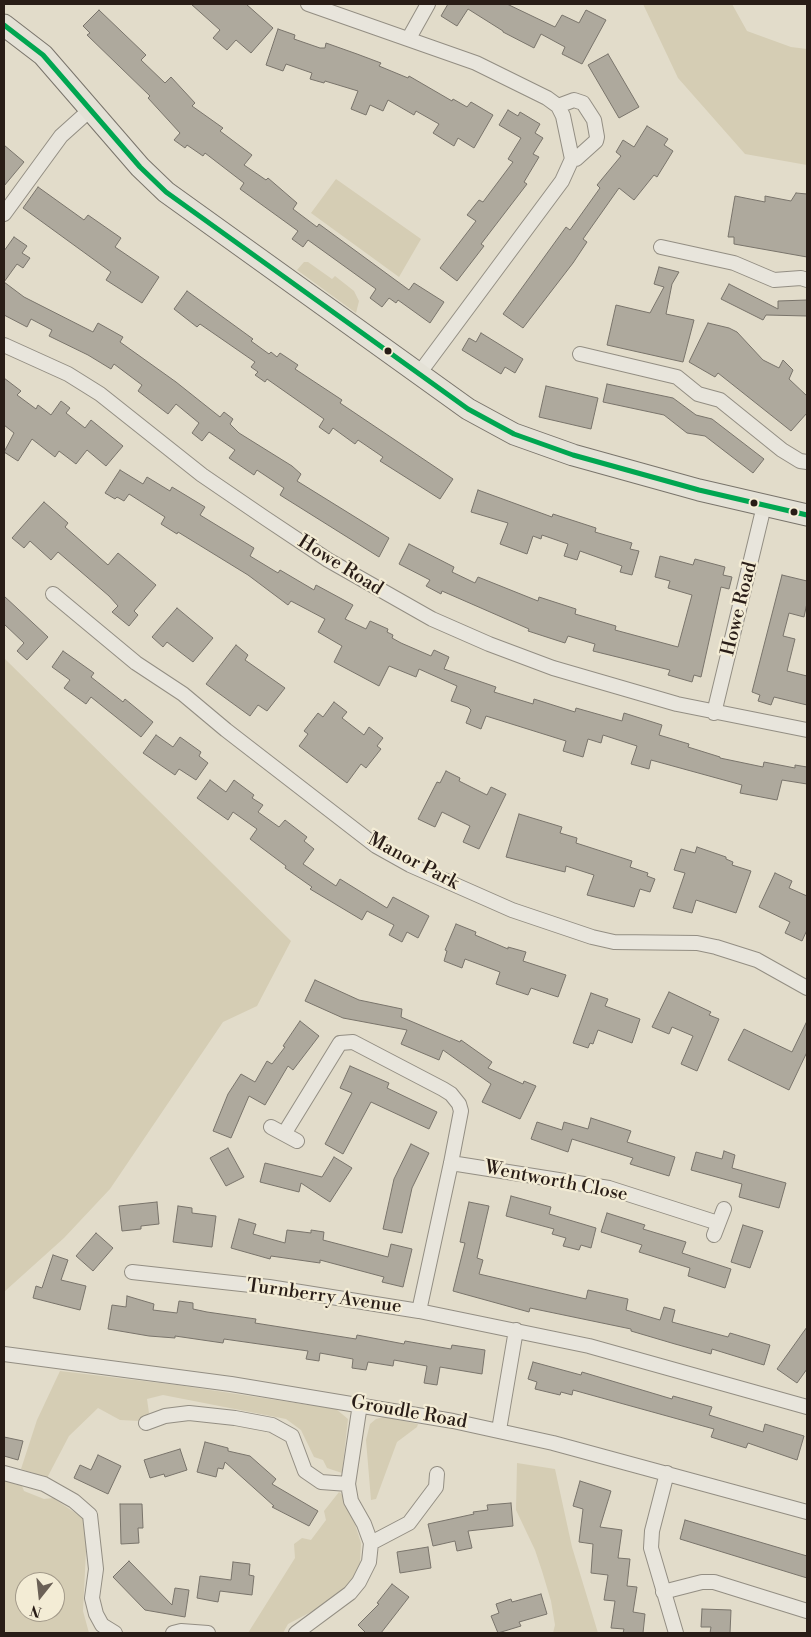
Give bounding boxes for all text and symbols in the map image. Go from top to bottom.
unlabelled marker [383,346,393,356]
unlabelled marker [749,498,759,508]
unlabelled marker [789,507,799,517]
street label: Howe Road [293,531,387,601]
street label: Howe Road [717,560,763,658]
street label: Manor Park [363,828,463,896]
street label: Wentworth Close [482,1157,630,1207]
street label: Turnberry Avenue [245,1275,403,1319]
street label: Groudle Road [349,1392,469,1434]
north arrow [15,1572,65,1622]
text: N [28,1600,44,1621]

